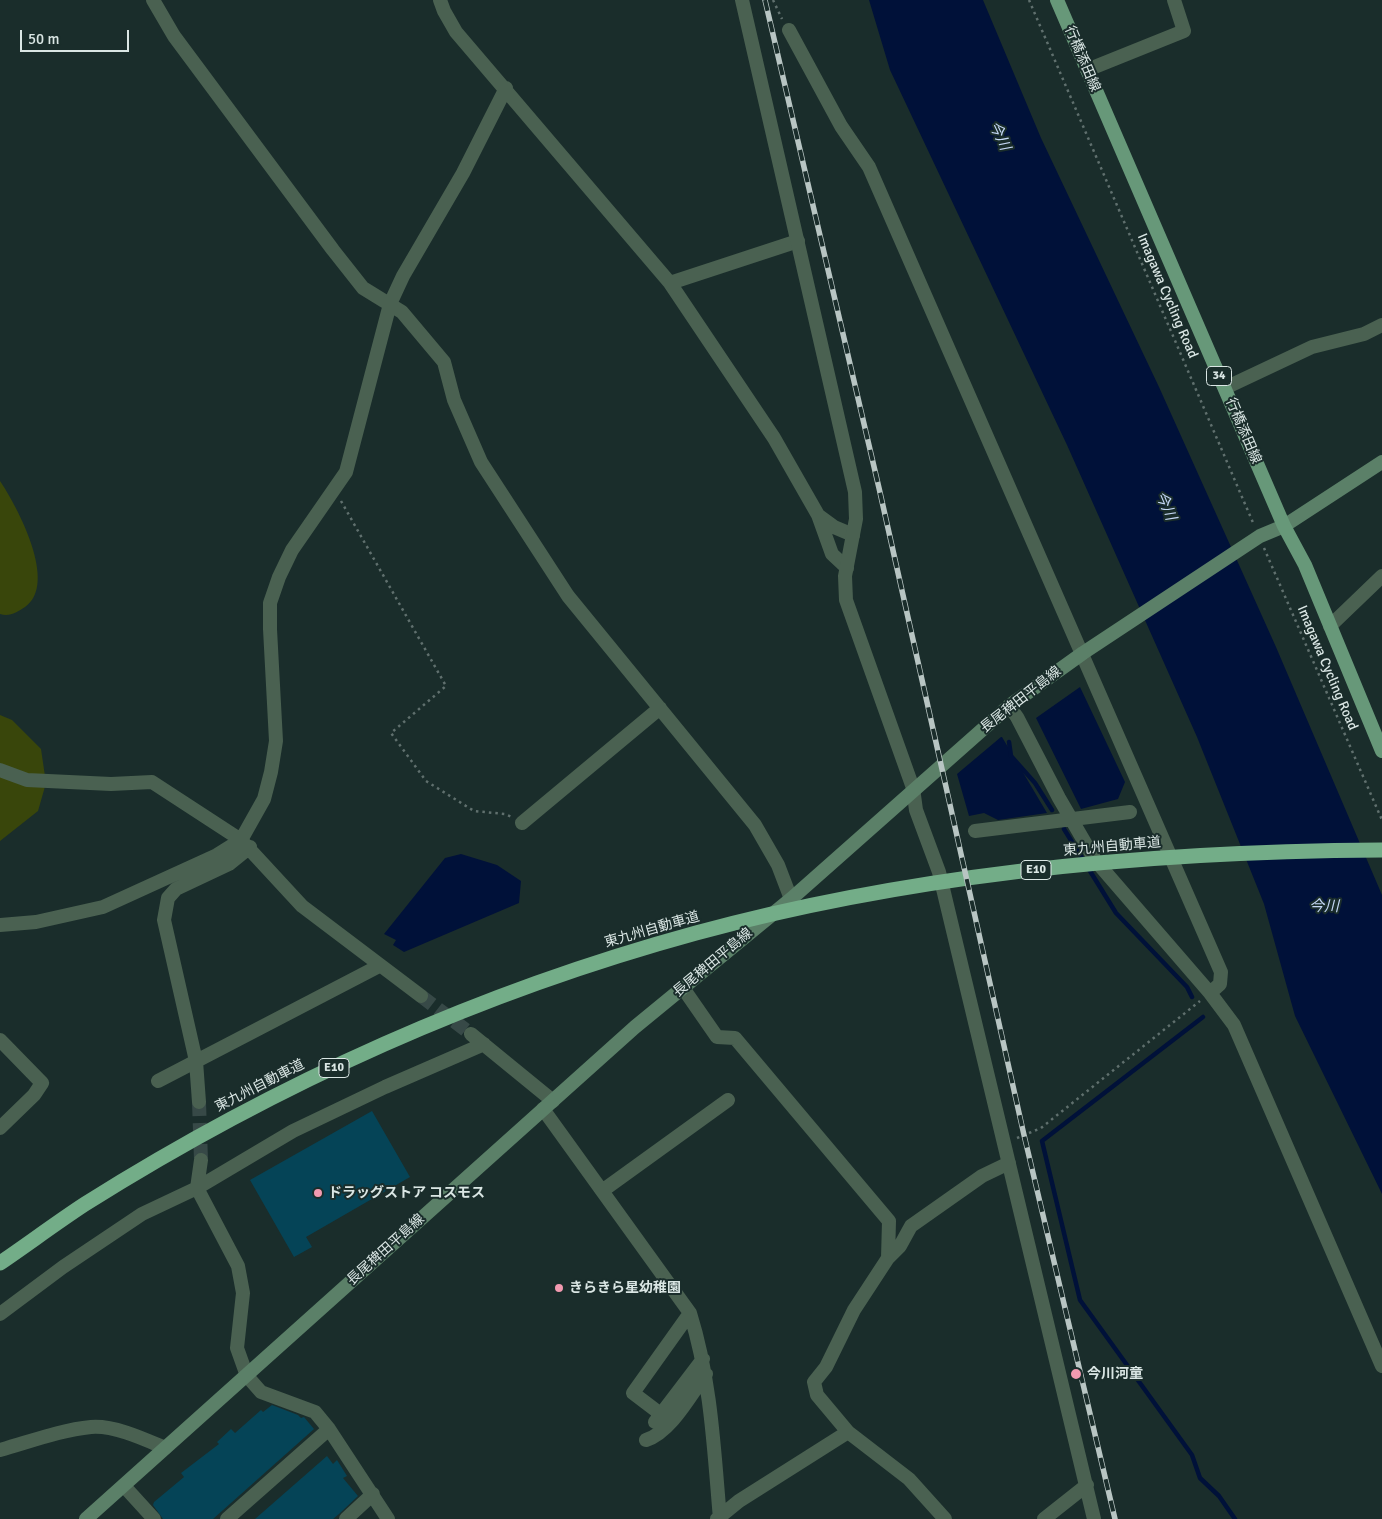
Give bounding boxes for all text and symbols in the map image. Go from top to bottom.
scale bar [22,20,131,52]
street label: 行橋添田線 [1061,24,1103,94]
text: 50 m [28,30,59,48]
water label: 今川 [985,119,1013,153]
street label: Imagawa Cycling Road [1133,231,1201,361]
road number: 34 [1206,366,1232,386]
street label: 行橋添田線 [1222,396,1264,466]
water label: 今川 [1151,489,1179,523]
street label: Imagawa Cycling Road [1293,603,1361,733]
street label: 長尾稗田平島線 [977,663,1065,737]
street label: 東九州自動車道 [1062,834,1162,860]
road number: E10 [1021,860,1051,880]
water label: 今川 [1309,898,1339,916]
street label: 東九州自動車道 [603,908,701,952]
street label: 長尾稗田平島線 [670,925,756,1001]
street label: 東九州自動車道 [213,1056,307,1116]
road number: E10 [319,1058,349,1078]
place label: ドラッグストア コスモス [328,1185,485,1201]
marker: ドラッグストア コスモス [312,1187,324,1199]
street label: 長尾稗田平島線 [344,1211,428,1289]
place label: きらきら星幼稚園 [569,1280,681,1296]
marker: きらきら星幼稚園 [553,1282,565,1294]
place label: 今川河童 [1087,1366,1143,1382]
marker: 今川河童 [1069,1367,1083,1381]

